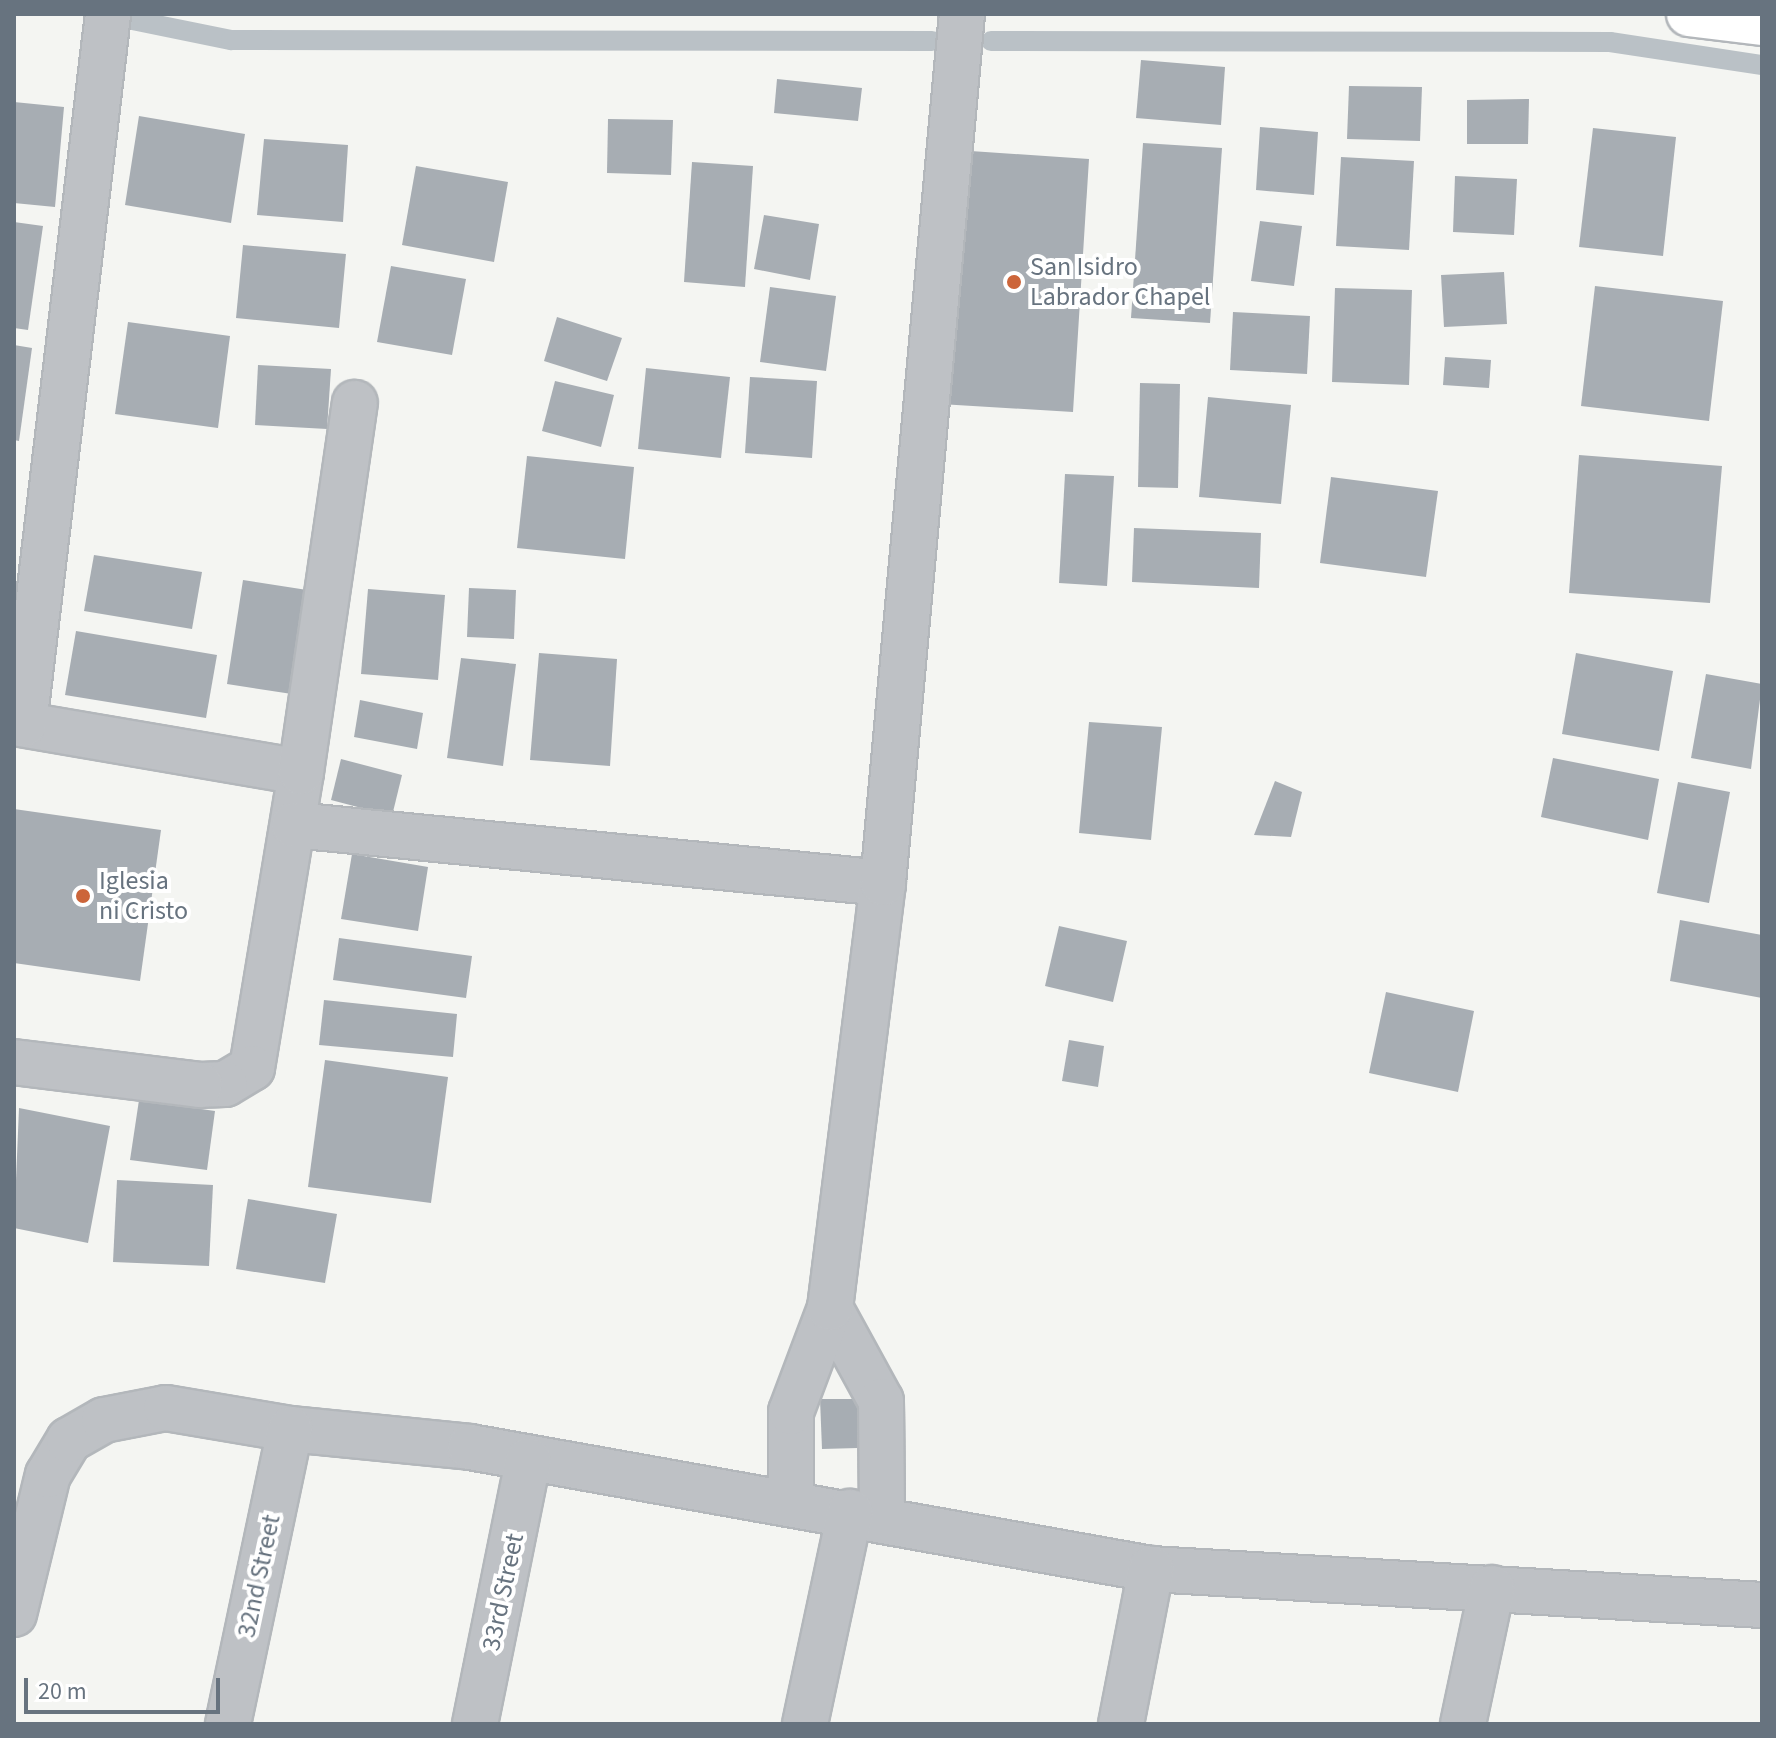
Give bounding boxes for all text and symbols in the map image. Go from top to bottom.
place label: San Isidro Labrador Chapel [1030,251,1210,312]
marker: San Isidro Labrador Chapel [1005,273,1023,291]
place label: Iglesia ni Cristo [99,865,188,926]
marker: Iglesia ni Cristo [74,887,92,905]
street label: 32nd Street [231,1512,287,1640]
street label: 33rd Street [475,1530,531,1654]
scale bar [28,1662,224,1712]
text: 20 m [38,1674,87,1709]

